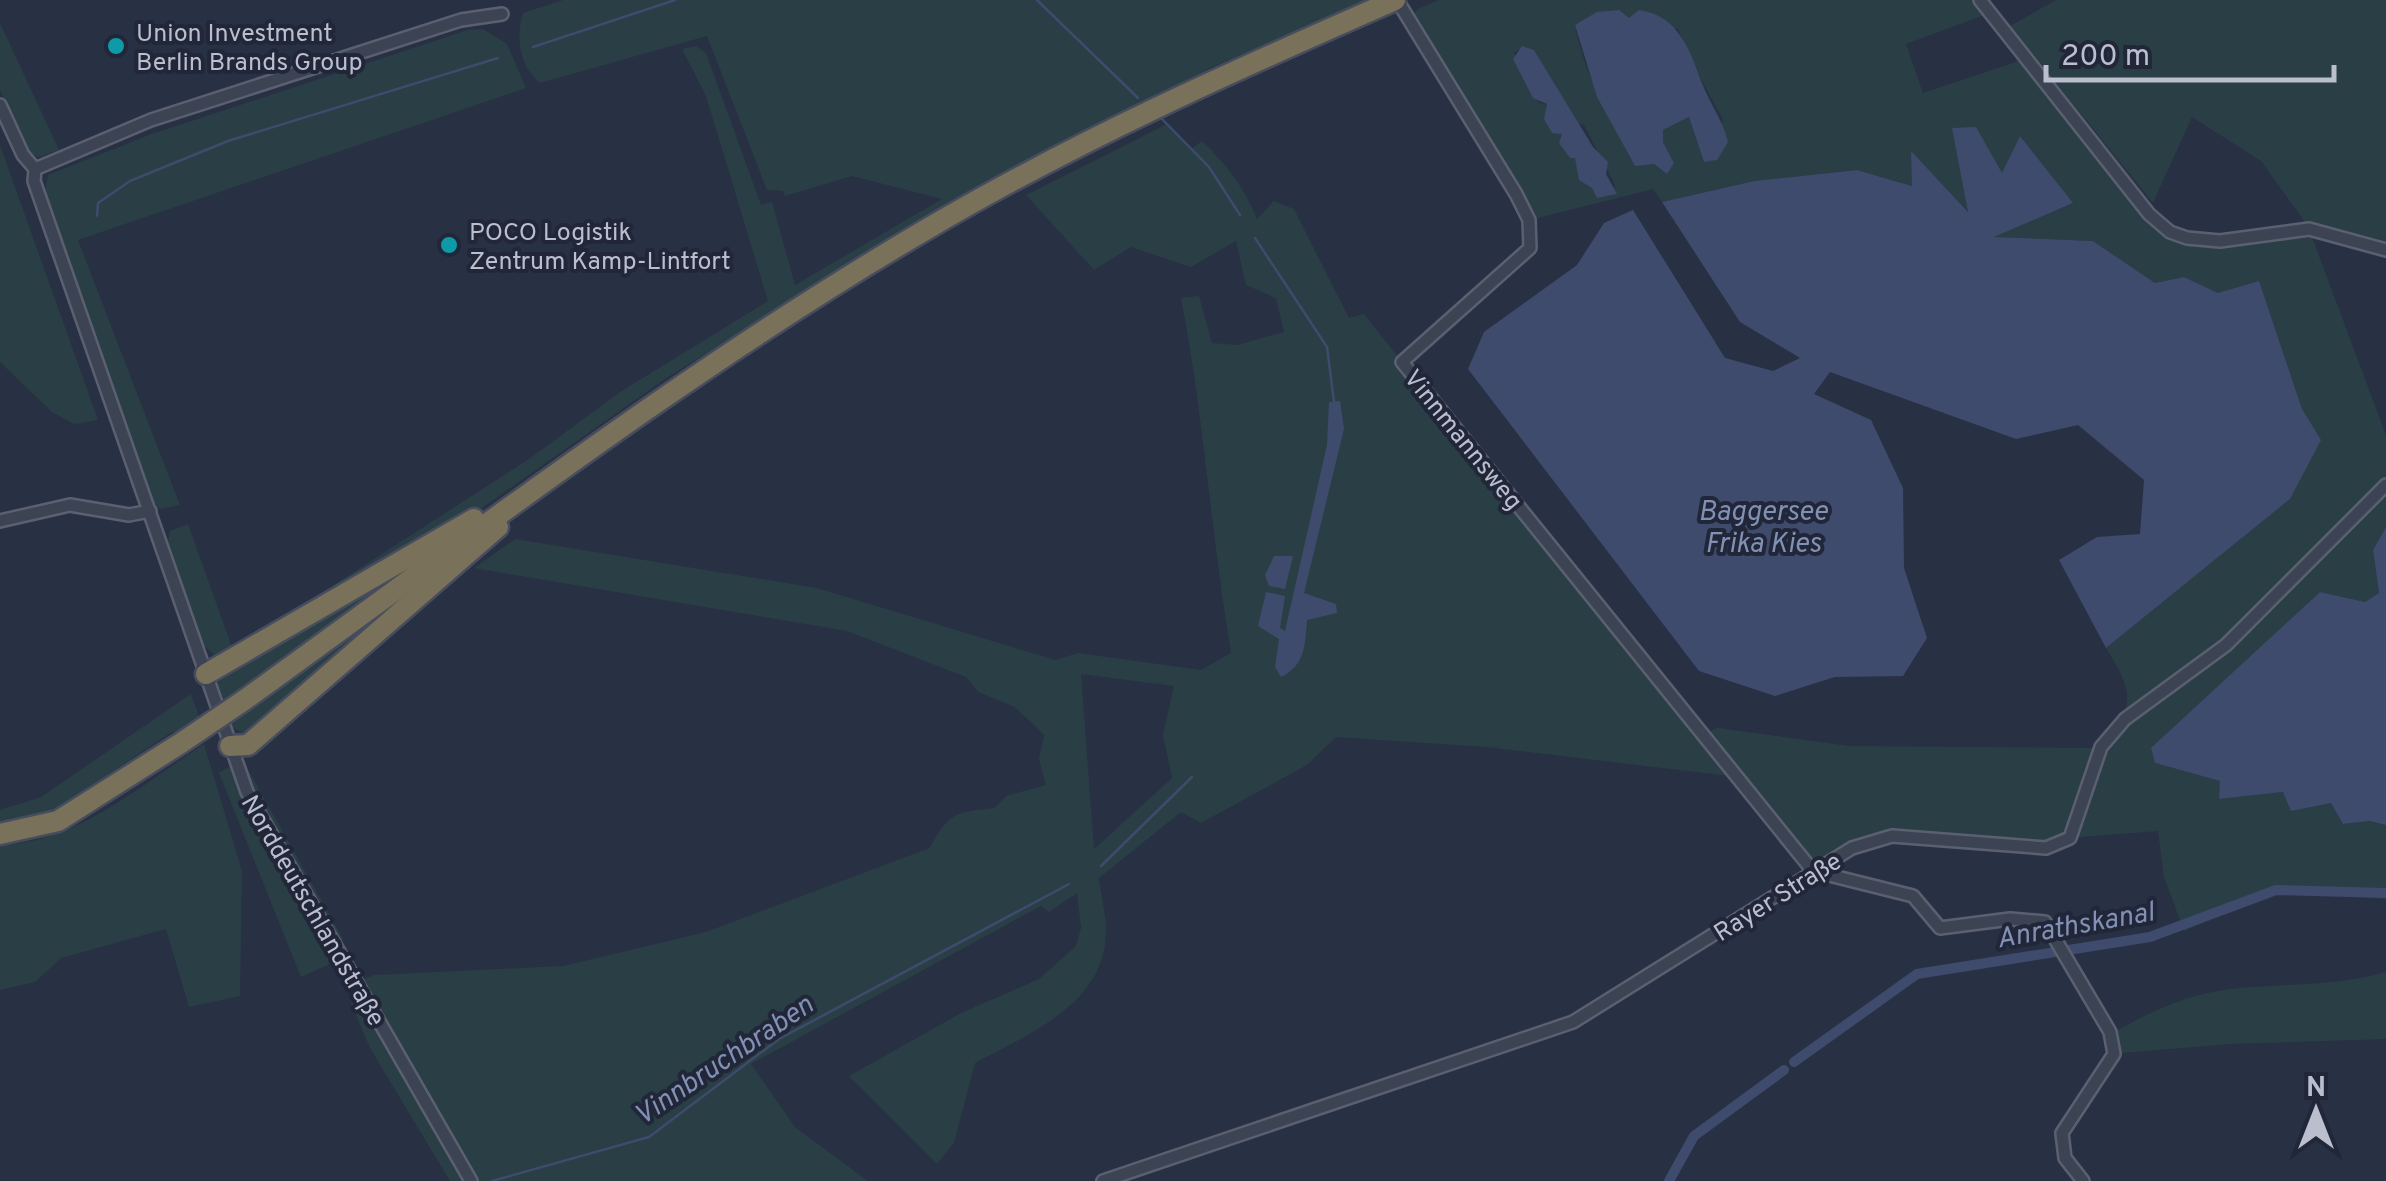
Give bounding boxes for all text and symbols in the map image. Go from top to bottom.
place label: Union Investment Berlin Brands Group [136,19,363,80]
scale bar [2046,20,2334,82]
marker: Union Investment Berlin Brands Group [105,35,127,57]
text: 200 m [2061,39,2150,76]
place label: POCO Logistik Zentrum Kamp-Lintfort [469,218,731,279]
marker: POCO Logistik Zentrum Kamp-Lintfort [438,234,460,256]
street label: Vinnmannsweg [1395,364,1528,518]
water label: Baggersee Frika Kies [1698,495,1828,563]
street label: Norddeutschlandstraße [232,790,391,1033]
street label: Rayer Straße [1709,847,1848,950]
water label: Anrathskanal [1994,895,2159,959]
water label: Vinnbruchbraben [628,988,821,1135]
north arrow [2266,1061,2366,1161]
text: N [2306,1071,2326,1107]

